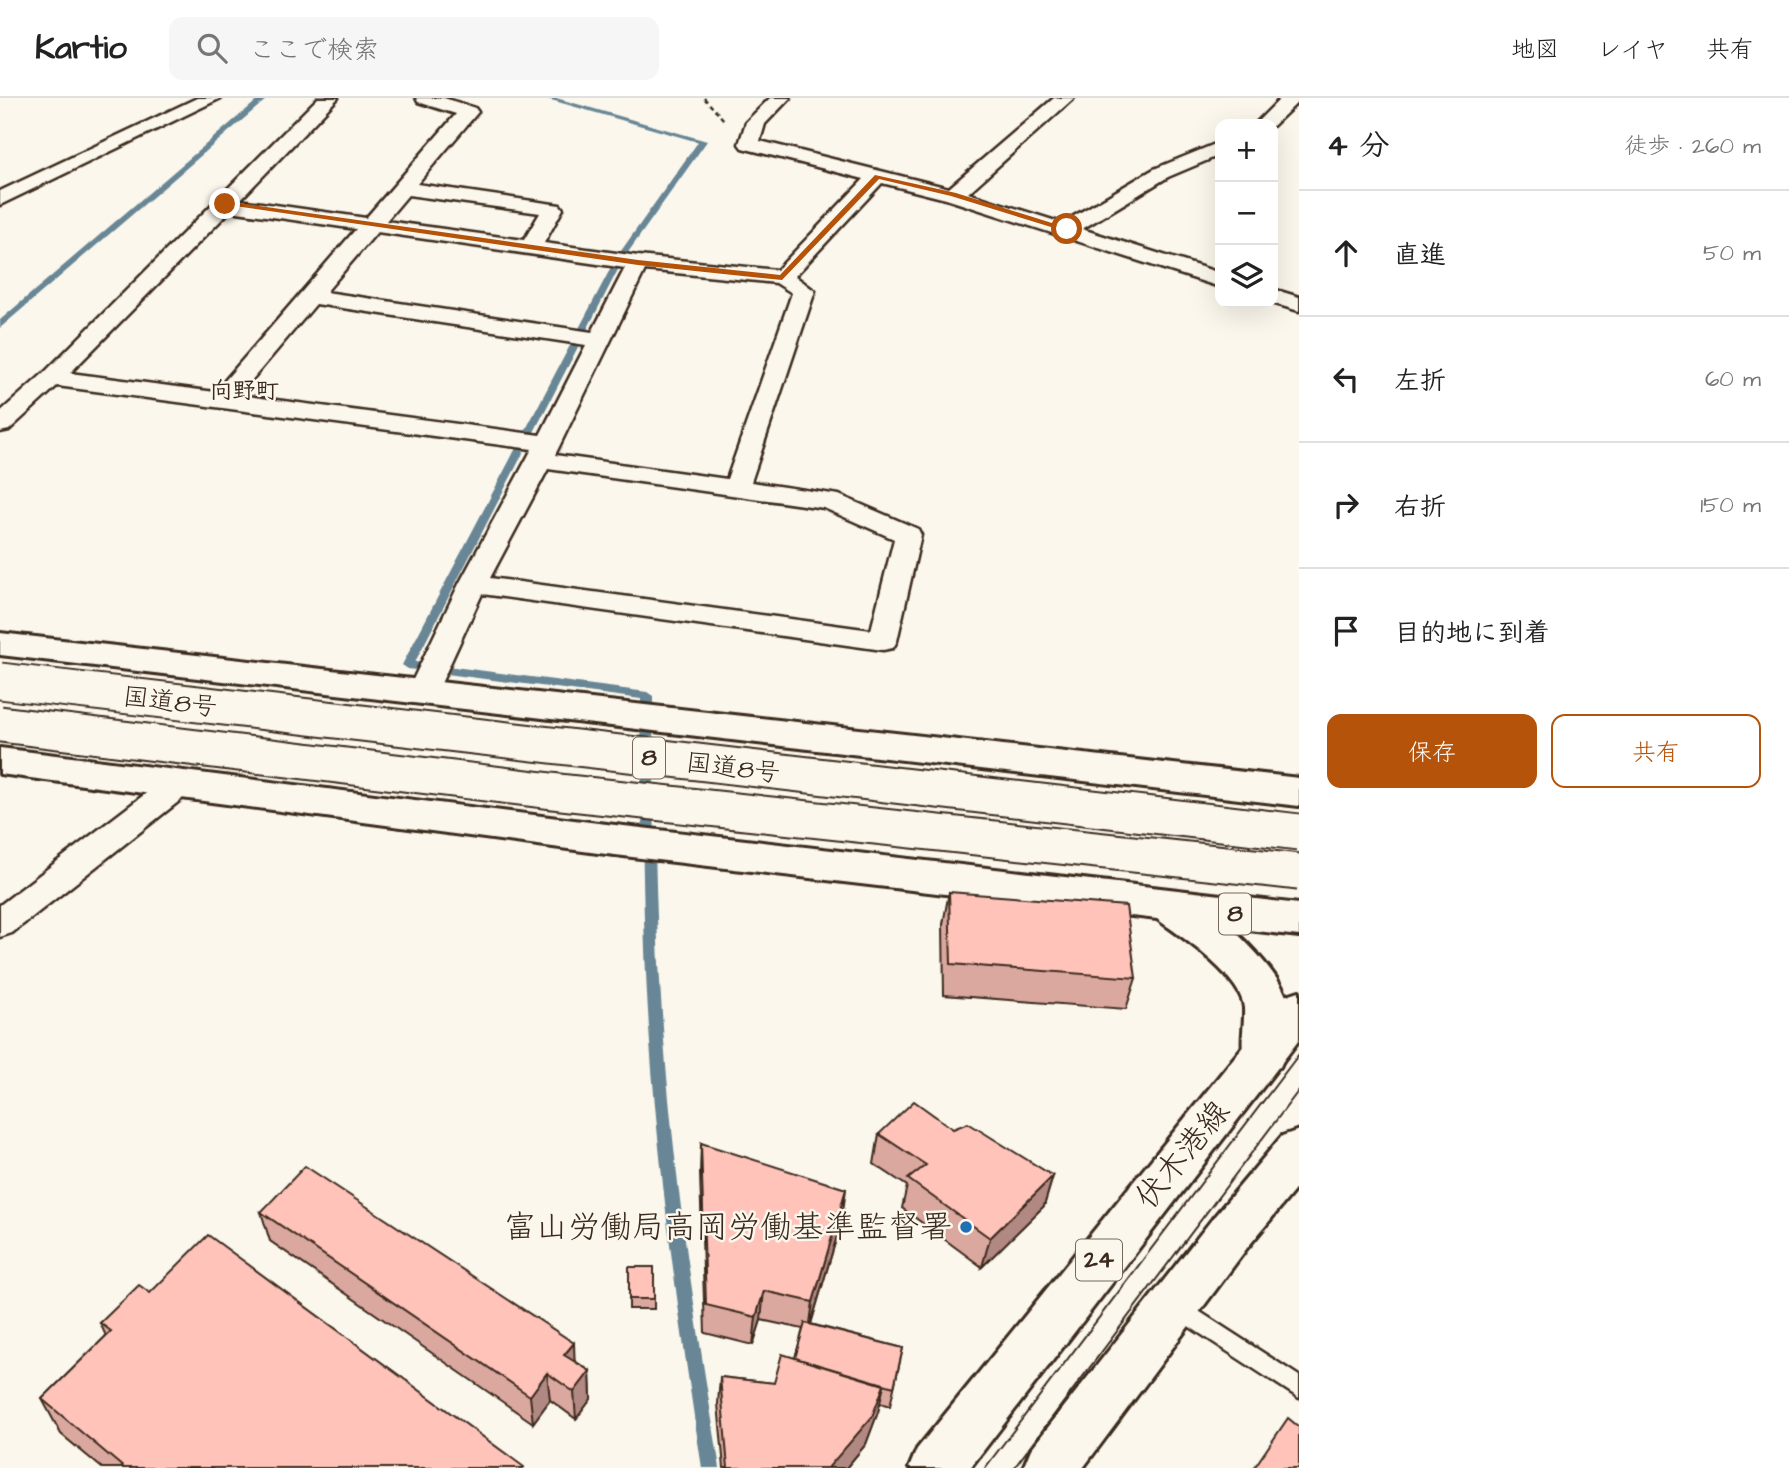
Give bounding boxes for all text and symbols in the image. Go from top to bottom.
search box [169,17,659,80]
text: Kartio [35,25,127,71]
icon: search [193,29,231,67]
text: ここで検索 [249,32,379,68]
text: 地図 [1511,33,1559,67]
text: レイヤ [1597,33,1668,67]
text: 共有 [1706,33,1754,67]
map controls [1215,119,1278,308]
button: + [1215,119,1278,182]
text: 4 分 [1327,125,1389,167]
text: 徒歩 · 260 m [1624,130,1761,162]
button: − [1215,182,1278,245]
route end [209,188,240,219]
route start [1051,213,1082,244]
icon: ahead [1327,234,1365,272]
text: 直進 [1394,237,1446,273]
text: 50 m [1703,237,1761,269]
button: layers [1215,245,1278,308]
icon: left [1327,360,1365,398]
text: 左折 [1394,363,1446,399]
text: 60 m [1705,363,1761,395]
district label: 向野町 [210,375,279,407]
icon: right [1327,486,1365,524]
text: 右折 [1394,489,1446,525]
text: 150 m [1700,489,1761,521]
icon: arrive [1327,612,1365,650]
text: 目的地に到着 [1394,615,1550,651]
street label: 国道8号 [121,678,219,726]
button: 保存 [1327,714,1537,788]
button: 共有 [1551,714,1761,788]
road number: 8 [633,738,665,778]
street label: 国道8号 [684,744,782,792]
road number: 8 [1219,894,1251,934]
street label: 伏木港線 [1125,1091,1241,1219]
place label: 富山労働局高岡労働基準監督署 [504,1205,952,1250]
marker: 富山労働局高岡労働基準監督署 [958,1219,974,1235]
road number: 24 [1076,1240,1122,1280]

